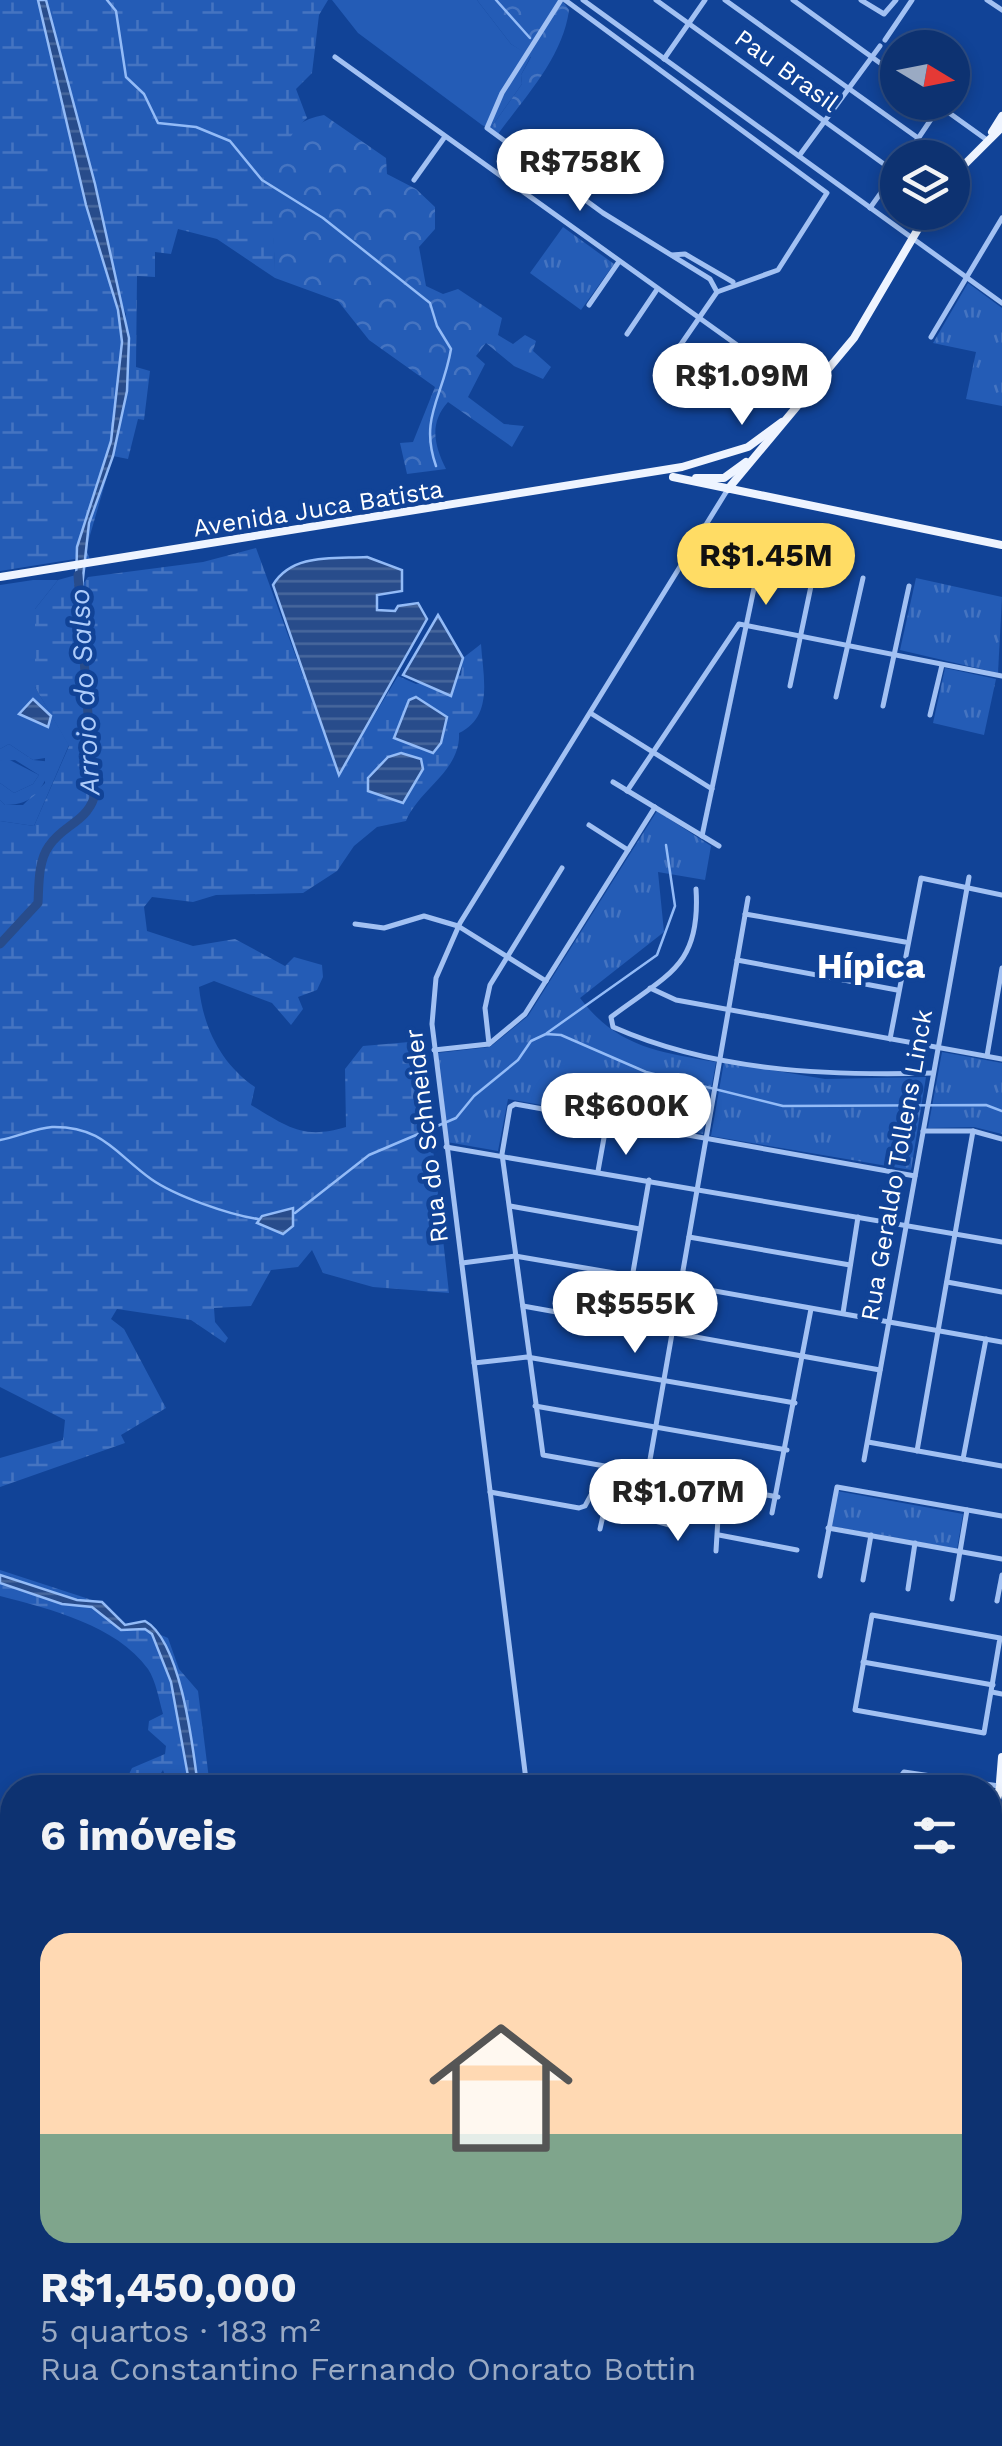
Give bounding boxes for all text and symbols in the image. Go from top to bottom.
street label: Pau Brasil [729,23,845,118]
north arrow [880,30,970,120]
map controls [880,30,970,230]
pin: R$758K [499,129,661,214]
button: layers [880,140,970,230]
text: R$758K [519,142,641,180]
pin: R$1.09M [650,343,834,428]
text: R$1.09M [675,356,809,394]
street label: Avenida Juca Batista [191,474,445,543]
pin: R$1.45M [674,523,858,608]
text: R$1.45M [699,536,833,574]
water label: Arroio do Salso [63,588,106,797]
district label: Hípica [817,945,926,987]
street label: Rua Geraldo Tollens Linck [855,1007,938,1323]
street label: Rua do Schneider [399,1027,454,1245]
pin: R$600K [545,1073,707,1158]
text: R$600K [563,1086,689,1124]
pin: R$555K [554,1271,716,1356]
text: R$555K [575,1284,695,1322]
pin: R$1.07M [586,1459,770,1544]
text: R$1.07M [611,1472,745,1510]
icon: filters [907,1808,962,1863]
text: 6 imóveis [40,1811,237,1860]
icon: home [411,1998,591,2178]
text: R$1,450,000 [40,2263,297,2312]
text: 5 quartos · 183 m² [40,2312,321,2350]
text: Rua Constantino Fernando Onorato Bottin [40,2350,696,2388]

